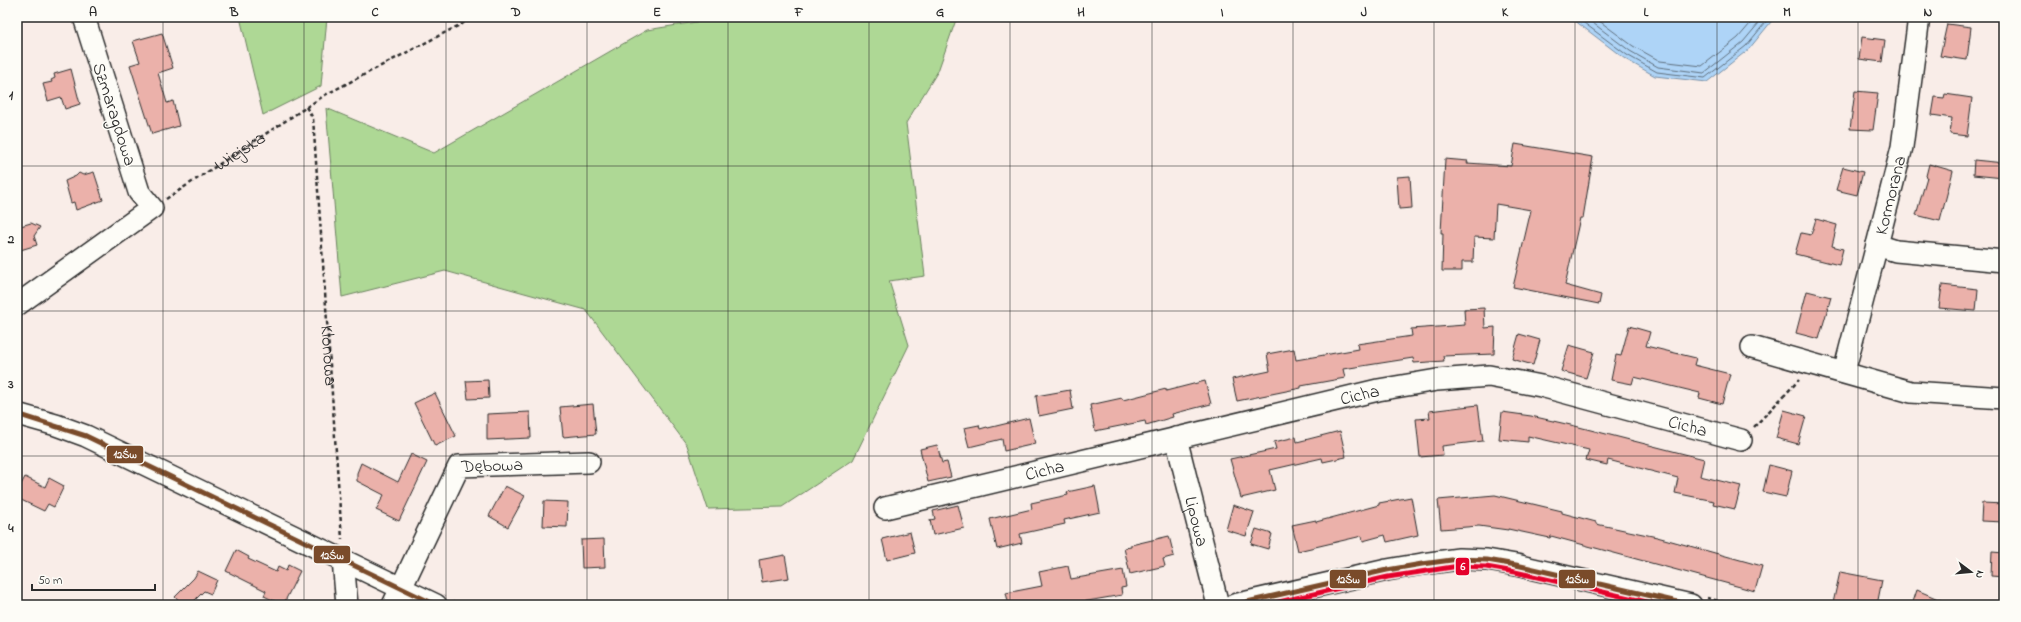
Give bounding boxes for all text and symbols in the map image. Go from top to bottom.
text: A [89,3,97,22]
text: B [229,3,239,22]
text: C [371,3,379,22]
text: D [510,3,521,22]
text: E [653,3,661,22]
text: F [794,3,804,22]
text: G [936,3,944,22]
text: H [1077,3,1085,22]
text: I [1220,3,1224,22]
text: J [1361,3,1367,22]
text: K [1502,3,1509,22]
text: L [1644,3,1650,22]
text: M [1783,3,1791,22]
text: N [1924,3,1933,22]
street label: Szmaragdowa [83,60,142,170]
text: 1 [9,86,14,105]
street label: Wiejska [210,126,272,179]
street label: Kormorana [1870,153,1914,238]
text: 2 [7,230,15,249]
street label: Klonowa [312,324,342,387]
text: 3 [7,375,14,394]
street label: Cicha [1338,379,1382,414]
street label: Cicha [1665,410,1710,445]
line badge: 12Św [106,445,144,464]
text: 12Św [113,447,137,463]
street label: Dębowa [460,453,523,481]
street label: Cicha [1023,455,1067,489]
street label: Lipowa [1176,494,1214,550]
text: 4 [7,519,14,538]
line badge: 12Św [313,545,351,564]
text: 12Św [320,548,344,564]
north arrow [1951,552,1991,592]
line badge: 6 [1455,557,1470,576]
text: 6 [1460,559,1466,575]
scale bar [32,566,155,592]
line badge: 12Św [1329,569,1367,589]
line badge: 12Św [1558,569,1596,589]
text: N [1971,569,1988,580]
text: 50 m [38,572,62,590]
text: 12Św [1336,572,1360,588]
text: 12Św [1565,572,1589,588]

